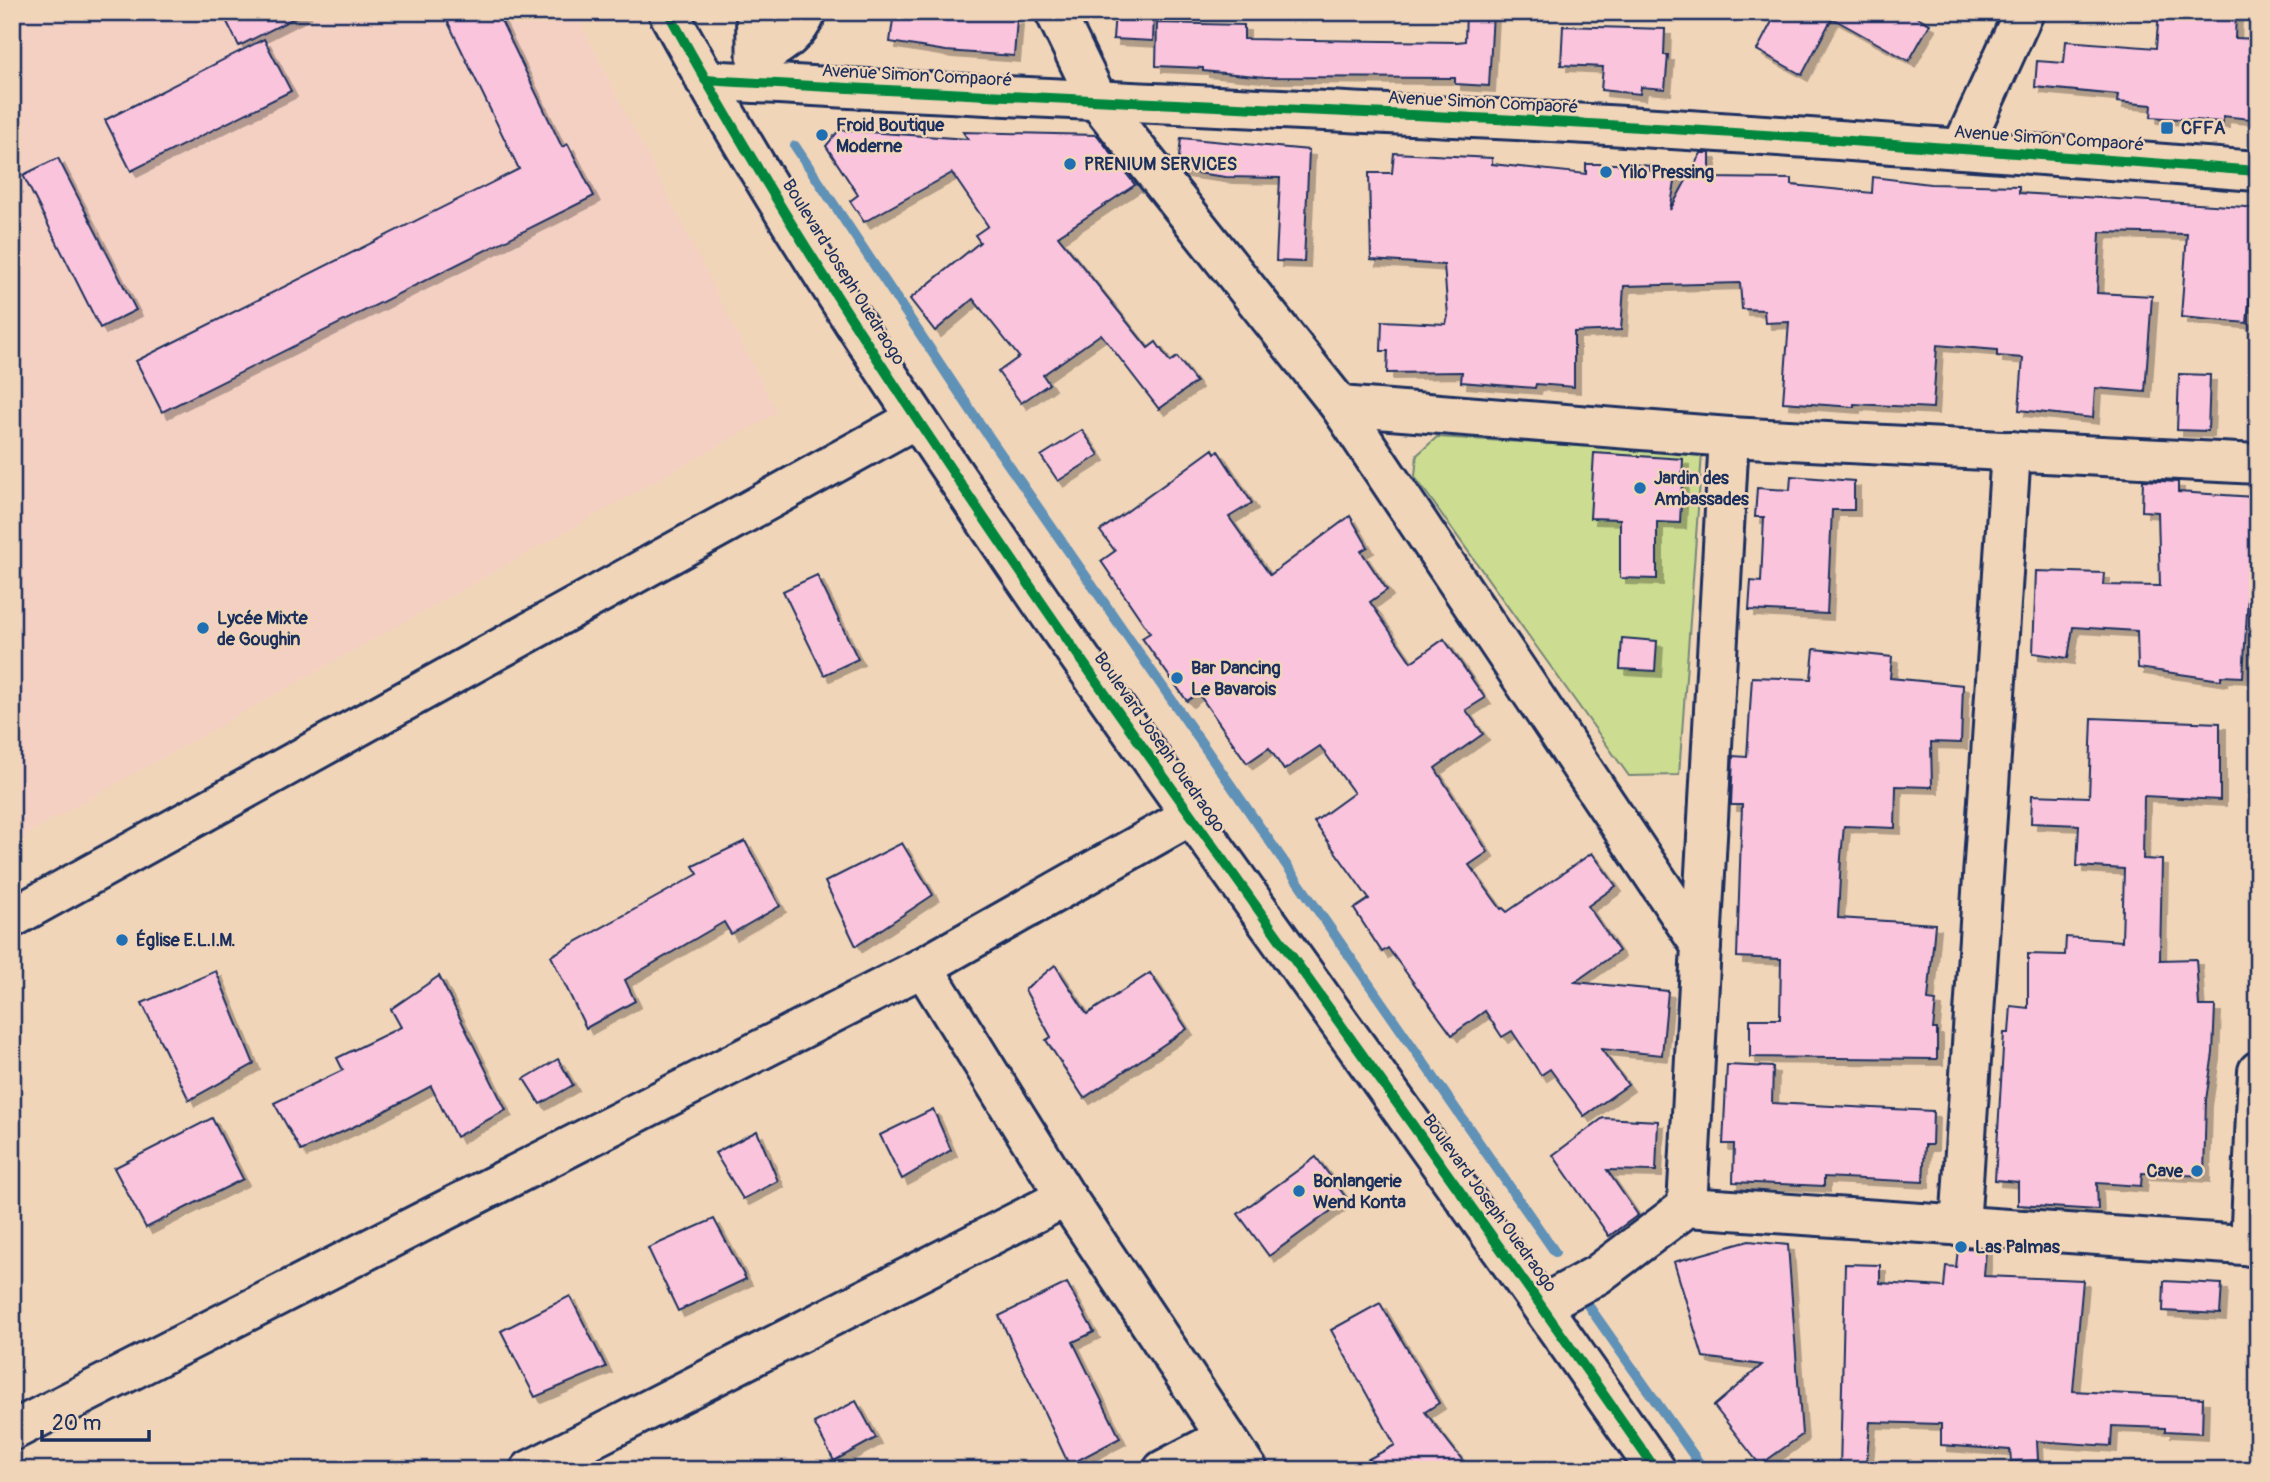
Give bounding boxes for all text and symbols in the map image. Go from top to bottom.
street label: Avenue Simon Compaoré [821,59,1013,92]
street label: Avenue Simon Compaoré [1387,86,1579,119]
place label: Froid Boutique Moderne [836,114,945,158]
place label: CFFA [2181,117,2226,140]
street label: Avenue Simon Compaoré [1953,120,2145,157]
marker: CFFA [2159,120,2175,136]
marker: Froid Boutique Moderne [814,127,830,143]
place label: PRENIUM SERVICES [1084,153,1237,176]
marker: PRENIUM SERVICES [1062,156,1078,172]
place label: Yilo Pressing [1619,161,1714,184]
marker: Yilo Pressing [1598,164,1614,180]
street label: Boulevard Joseph Ouedraogo [777,175,910,370]
place label: Jardin des Ambassades [1654,467,1750,511]
marker: Jardin des Ambassades [1632,480,1648,496]
place label: Lycée Mixte de Goughin [217,607,309,651]
marker: Lycée Mixte de Goughin [195,620,211,636]
street label: Boulevard Joseph Ouedraogo [1089,648,1231,837]
place label: Bar Dancing Le Bavarois [1191,657,1281,701]
marker: Bar Dancing Le Bavarois [1169,670,1185,686]
place label: Église E.L.I.M. [136,929,236,952]
marker: Église E.L.I.M. [114,932,130,948]
street label: Boulevard Joseph Ouedraogo [1417,1110,1562,1297]
place label: Cave [2147,1160,2184,1183]
marker: Cave [2189,1163,2205,1179]
place label: Bonlangerie Wend Konta [1313,1170,1406,1214]
marker: Bonlangerie Wend Konta [1291,1183,1307,1199]
place label: Las Palmas [1975,1236,2061,1259]
marker: Las Palmas [1953,1239,1969,1255]
scale bar [42,1398,149,1442]
text: 20 m [52,1410,101,1437]

